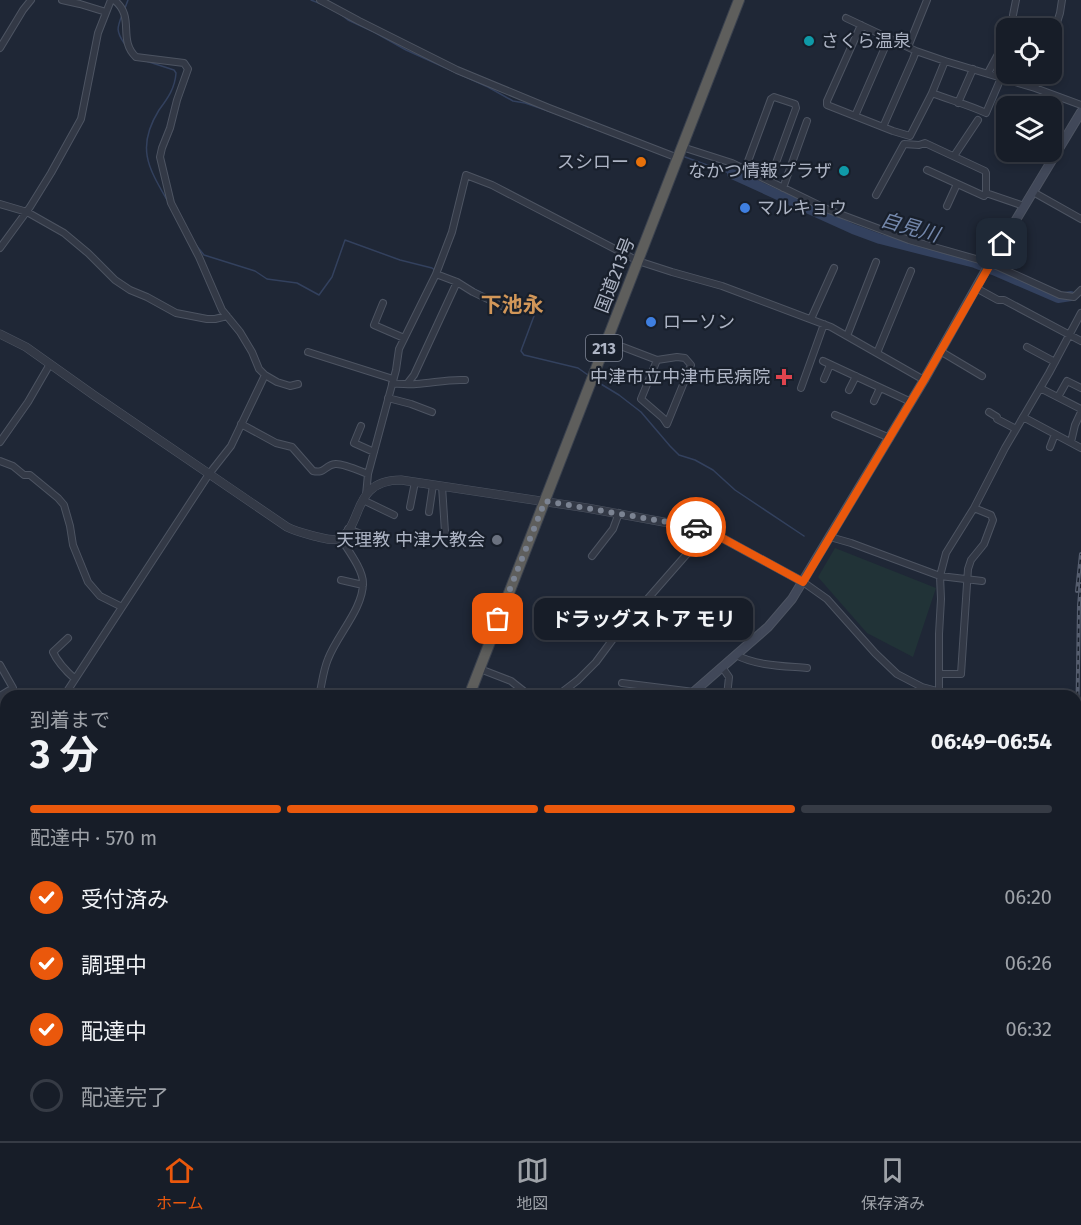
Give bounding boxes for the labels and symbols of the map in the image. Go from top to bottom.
place label: さくら温泉 [821,30,911,52]
marker: さくら温泉 [802,34,816,48]
place label: スシロー [557,151,629,173]
marker: スシロー [634,155,648,169]
place label: なかつ情報プラザ [688,160,832,182]
marker: なかつ情報プラザ [837,164,851,178]
place label: マルキョウ [757,197,847,219]
marker: マルキョウ [738,201,752,215]
water label: 自見川 [878,207,944,247]
pin [976,218,1027,269]
street label: 国道213号 [591,234,639,316]
district label: 下池永 [481,292,544,318]
place label: ローソン [663,311,735,333]
marker: ローソン [644,315,658,329]
road number: 213 [586,335,622,361]
place label: 中津市立中津市民病院 [590,366,770,388]
marker: 中津市立中津市民病院 [775,368,793,386]
courier [666,497,726,557]
place label: 天理教 中津大教会 [336,529,485,551]
marker: 天理教 中津大教会 [490,533,504,547]
pin [472,593,523,644]
callout: ドラッグストア モリ [534,598,753,640]

